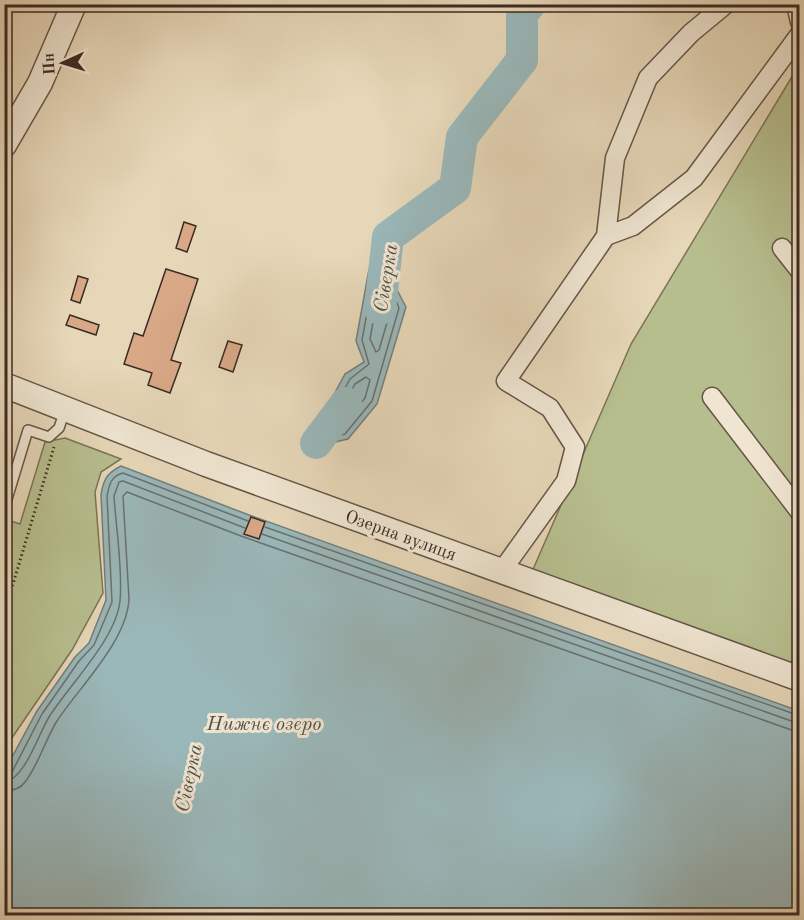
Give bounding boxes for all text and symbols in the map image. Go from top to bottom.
north arrow [33,33,93,93]
text: Пн [41,52,59,75]
water label: Сіверка [372,242,402,314]
street label: Озерна вулиця [343,507,459,564]
water label: Нижнє озеро [206,715,321,735]
water label: Сіверка [173,742,207,814]

